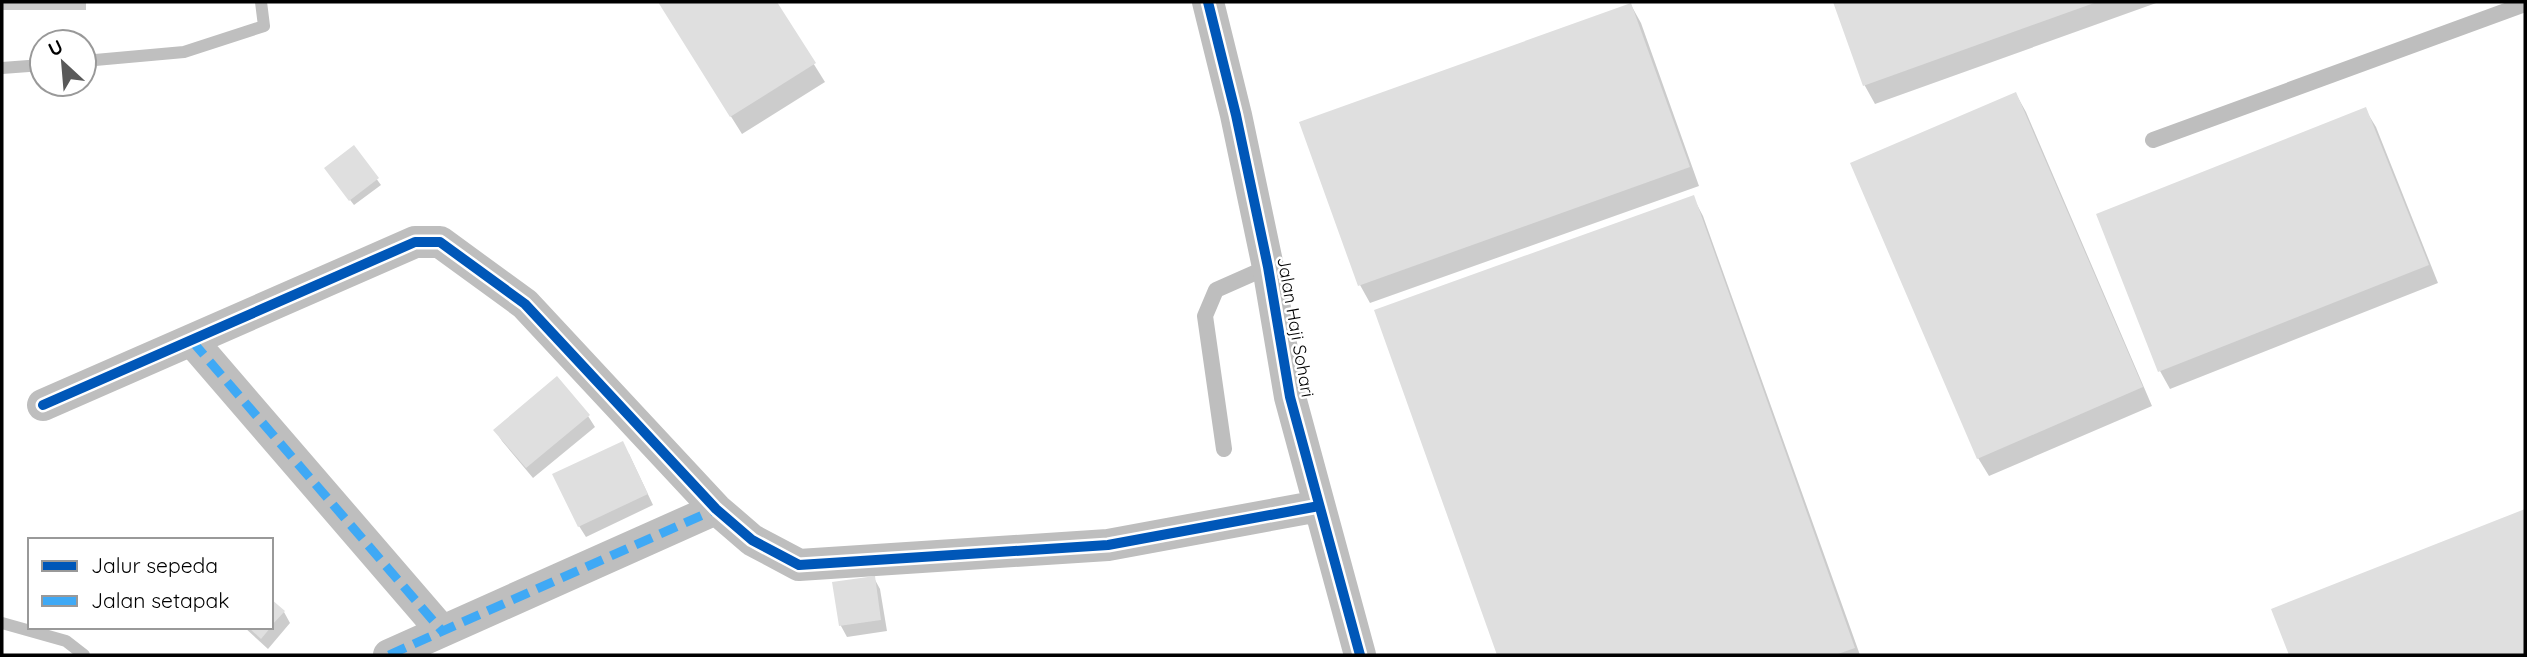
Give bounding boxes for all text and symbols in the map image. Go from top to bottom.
north arrow [28,28,98,98]
text: U [44,34,67,61]
street label: Jalan Haji Sohari [1272,255,1320,399]
legend [28,538,273,629]
text: Jalur sepeda [91,552,218,578]
text: Jalan setapak [91,587,229,613]

